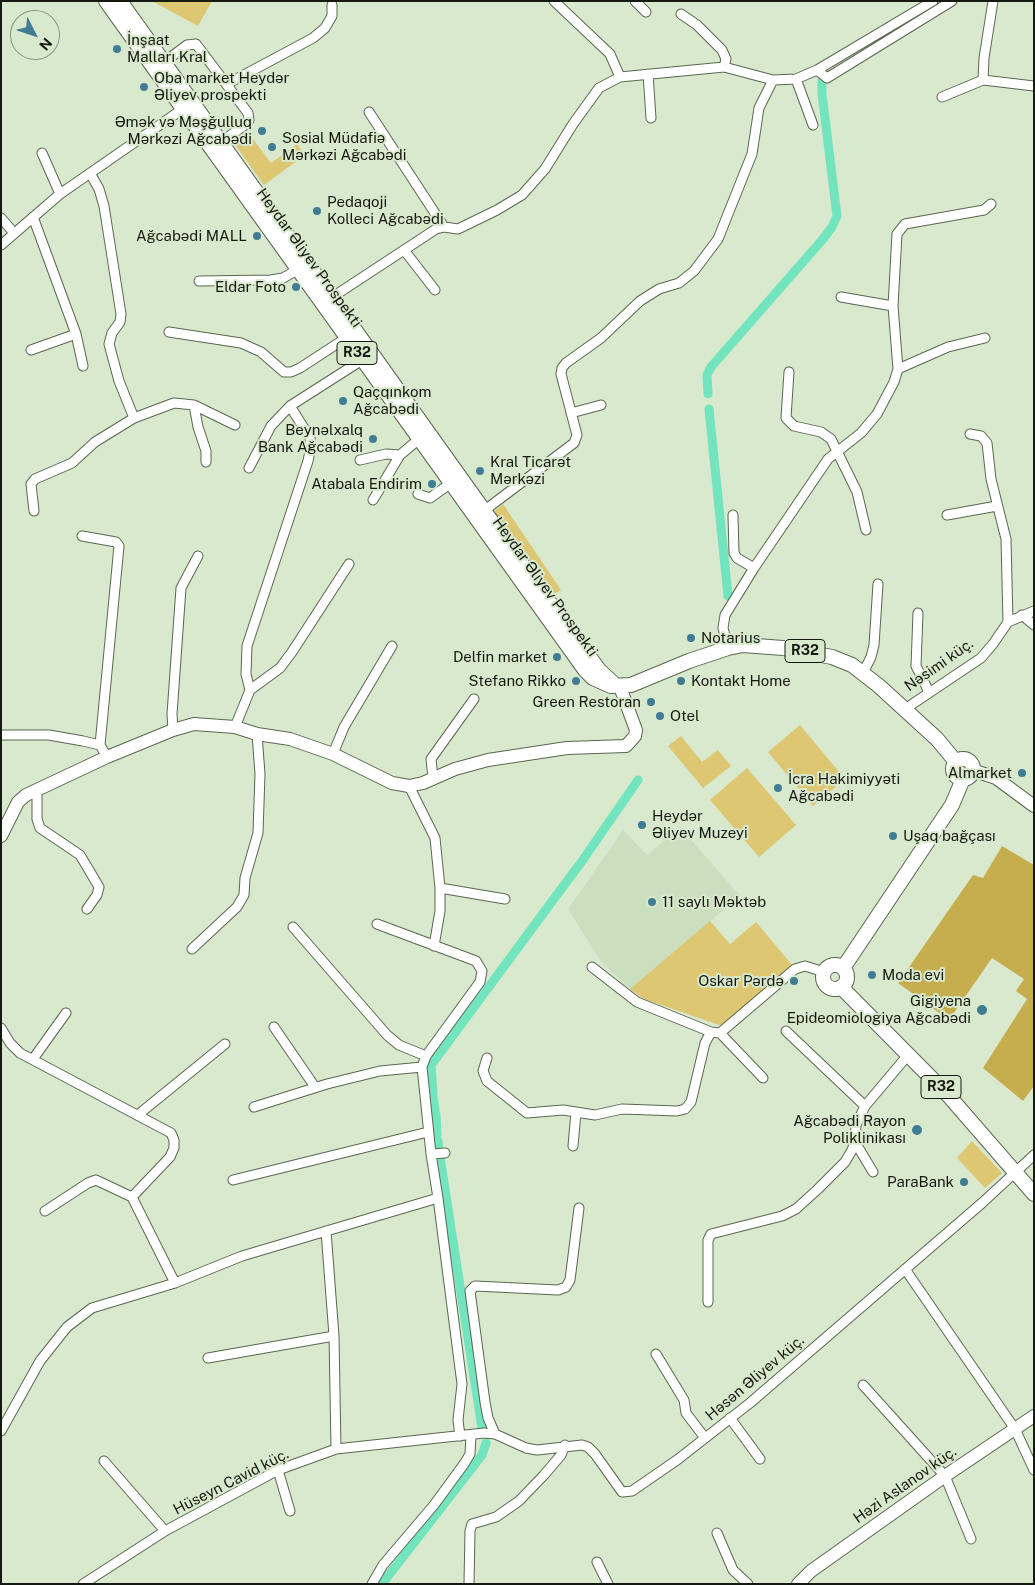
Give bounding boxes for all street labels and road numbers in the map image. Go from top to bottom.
street label: Heydar Əliyev Prospekti [253,185,365,331]
road number: R32 [337,342,377,364]
street label: Heydar Əliyev Prospekti [489,514,601,660]
street label: Nəsimi küç. [901,635,977,695]
road number: R32 [785,640,825,662]
road number: R32 [921,1076,961,1098]
street label: Həsən Əliyev küç. [702,1332,808,1424]
street label: Həzi Aslanov küç. [850,1443,960,1527]
street label: Hüseyn Cavid küç. [170,1445,292,1519]

